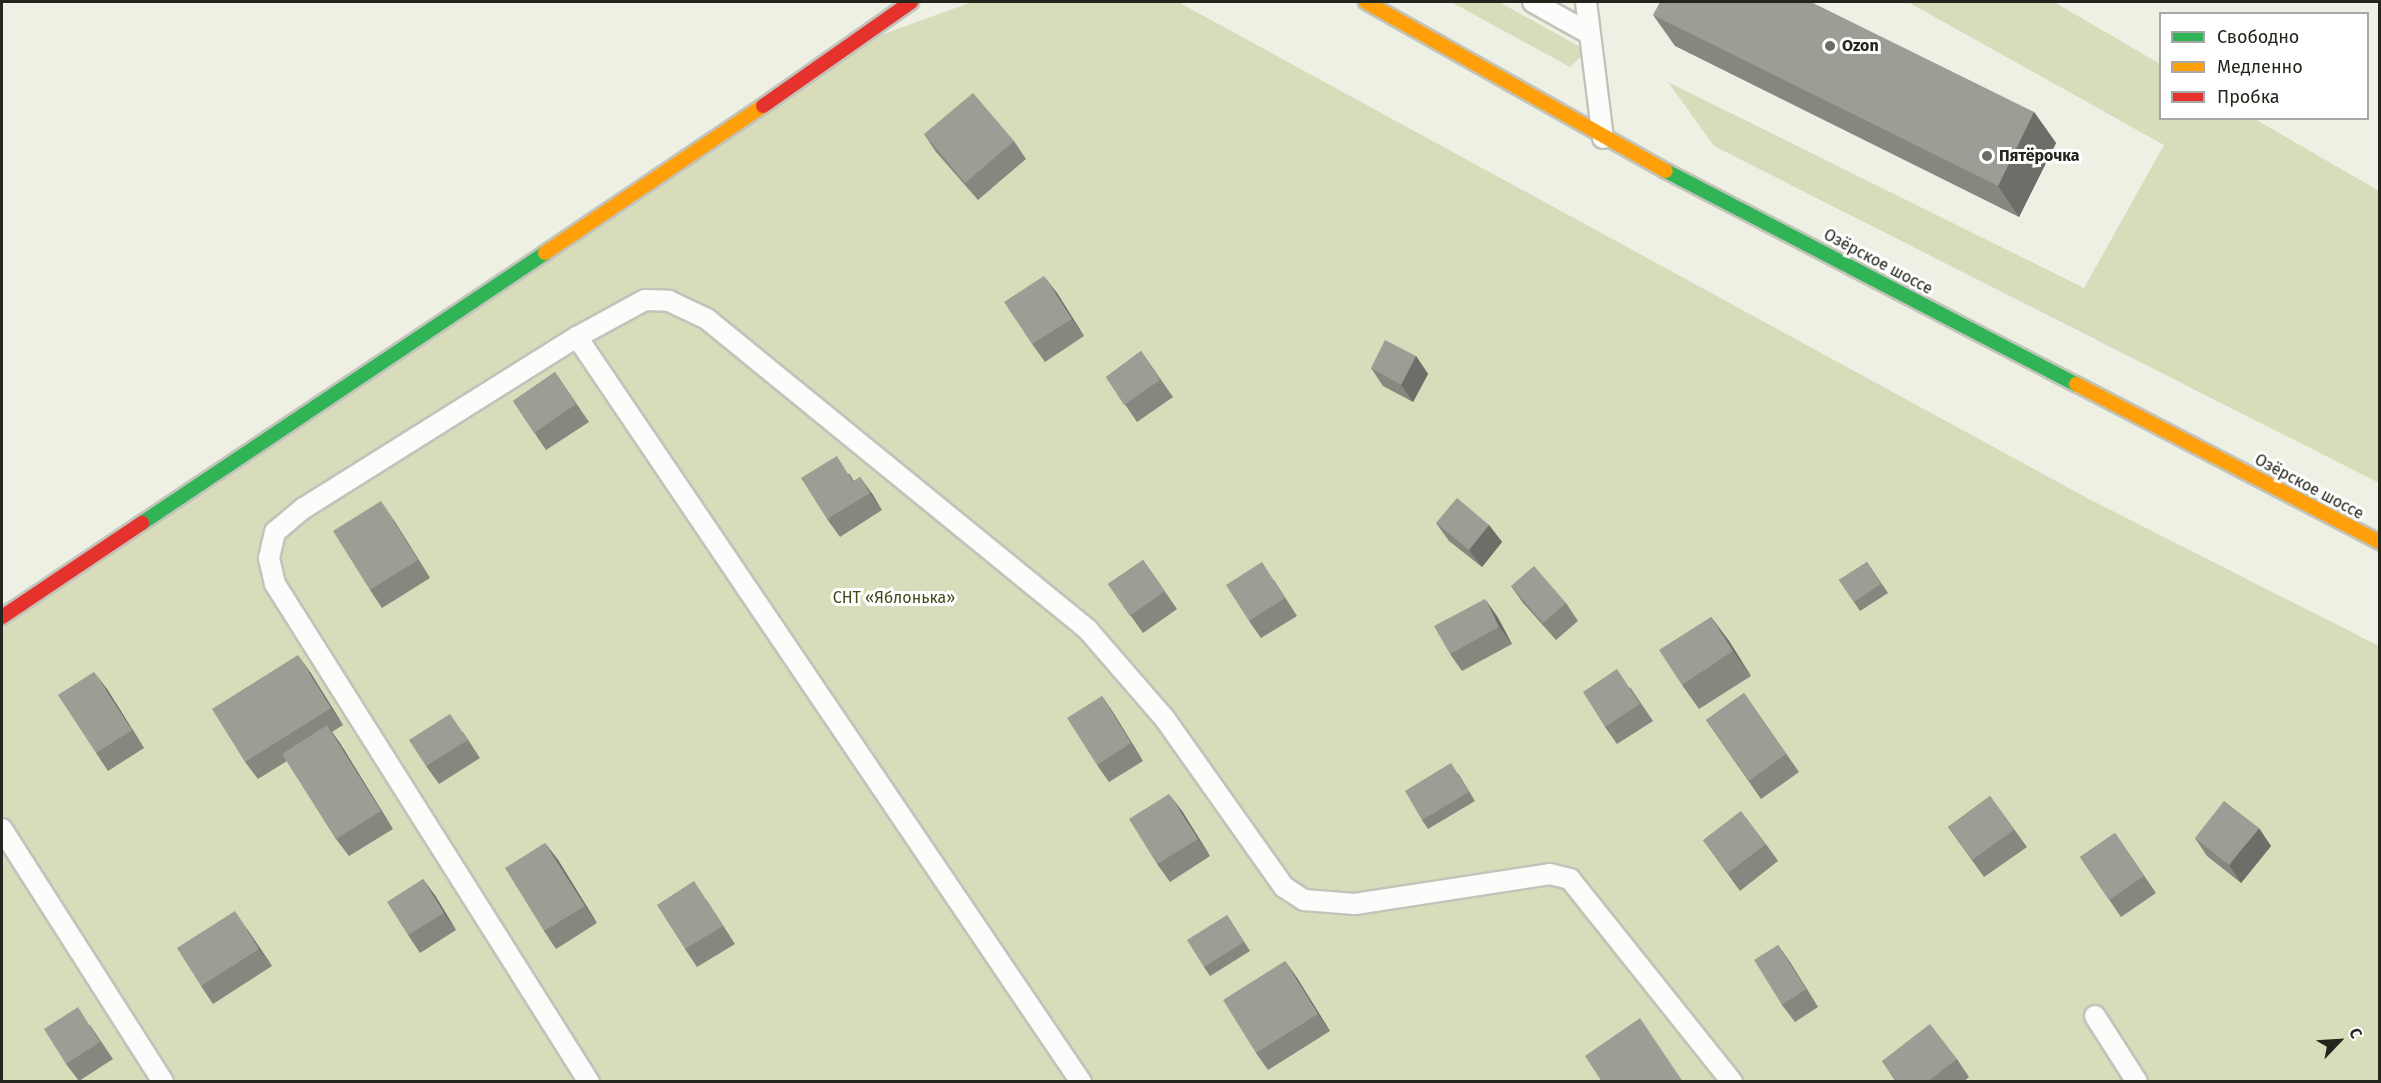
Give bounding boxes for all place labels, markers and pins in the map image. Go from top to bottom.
place label: Ozon [1842,36,1879,56]
marker: Ozon [1823,39,1837,53]
place label: Пятёрочка [1999,146,2080,166]
marker: Пятёрочка [1980,149,1994,163]

